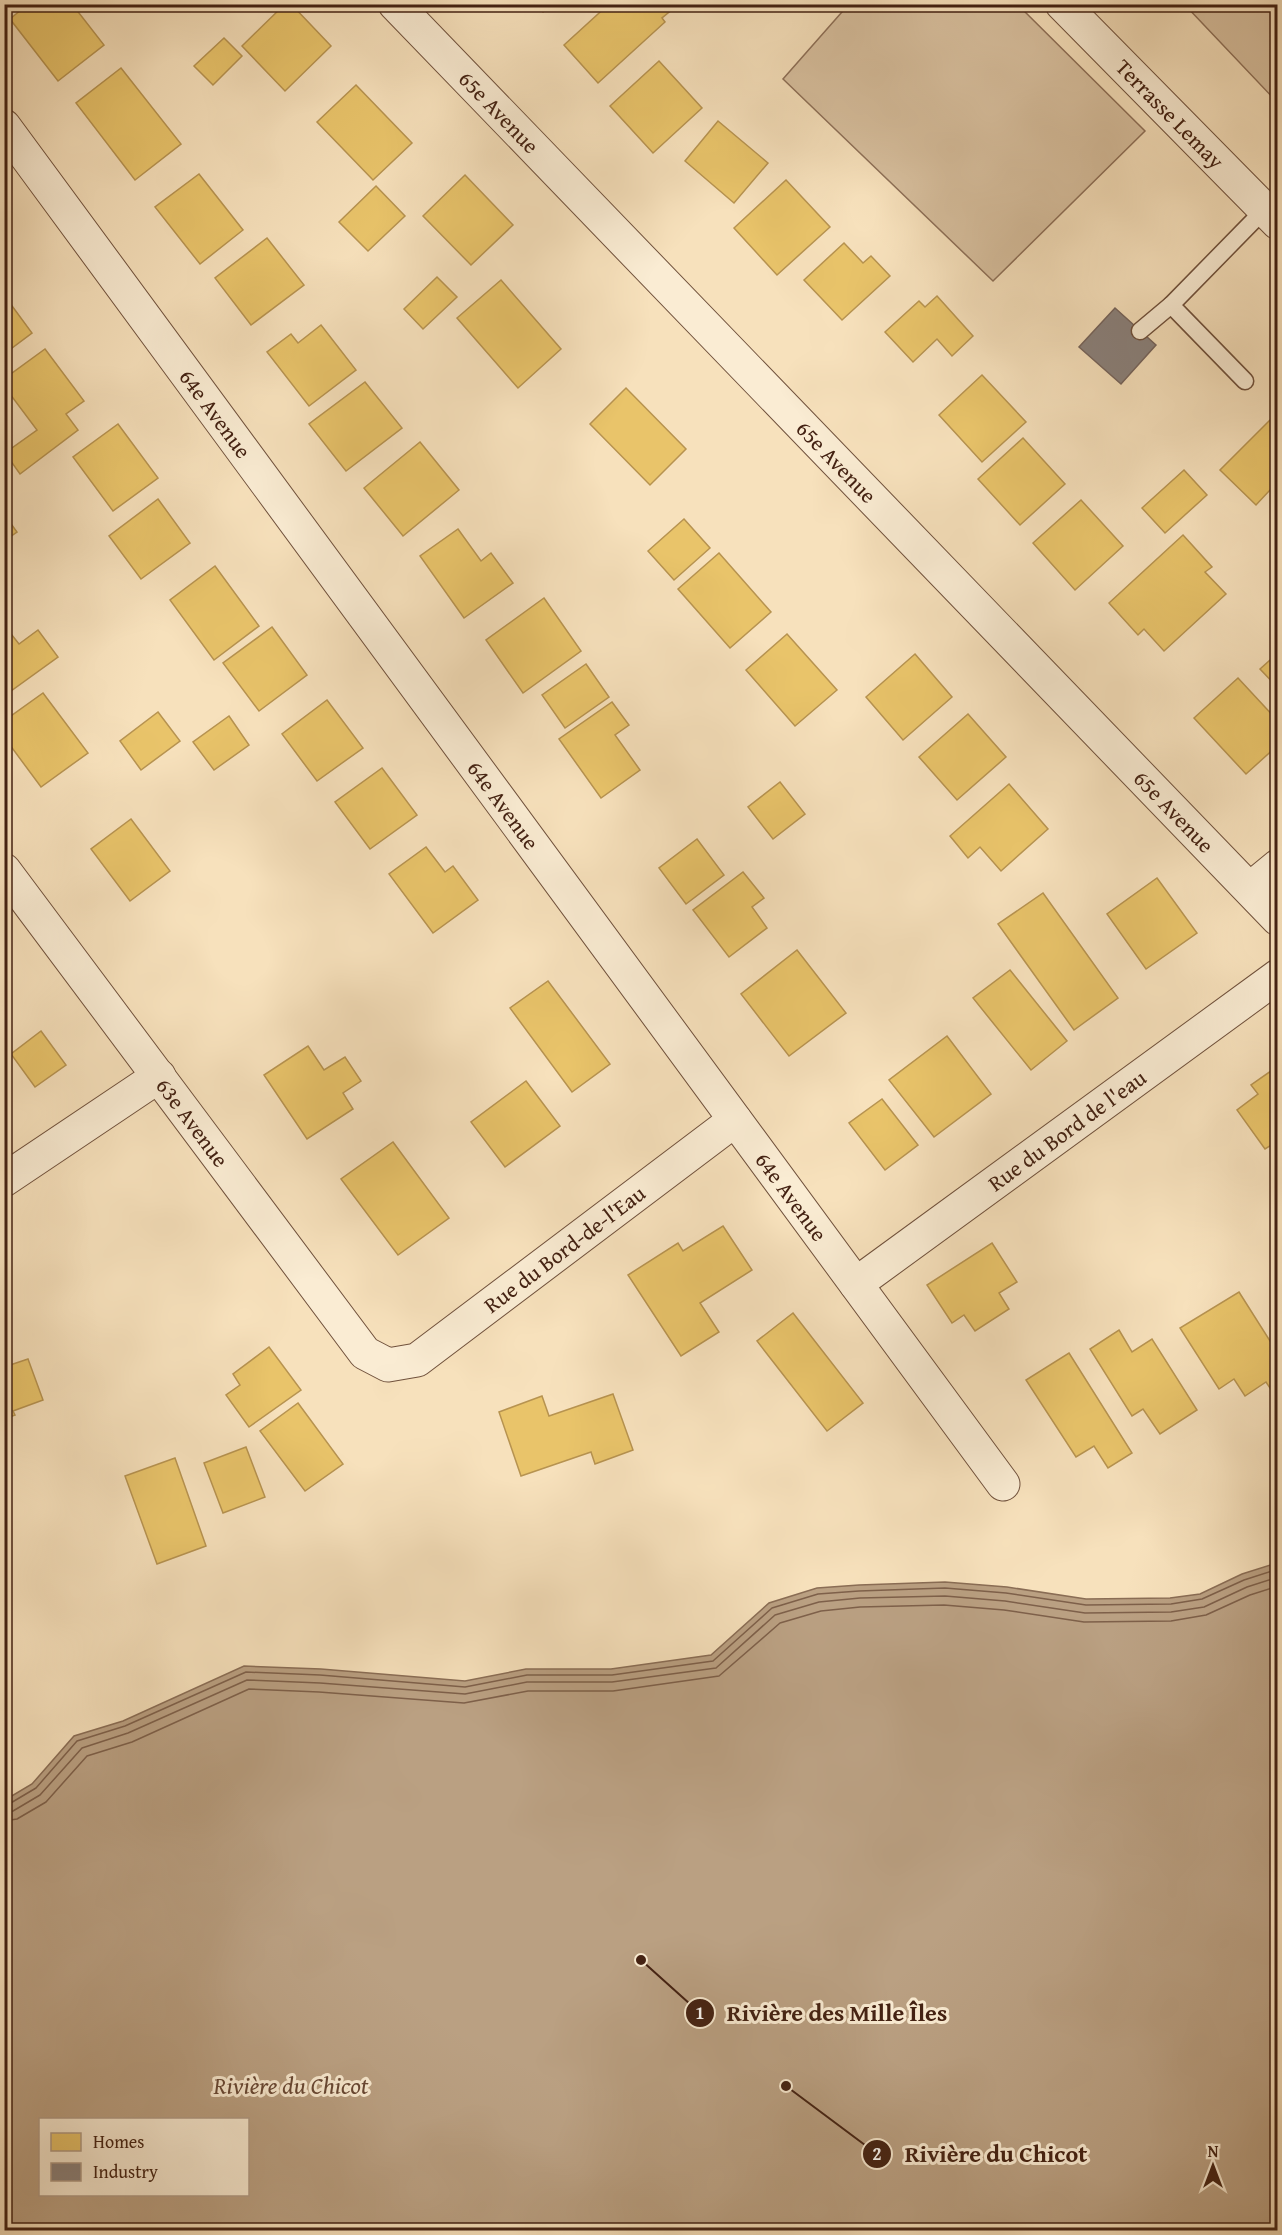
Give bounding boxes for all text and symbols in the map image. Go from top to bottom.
street label: Terrasse Lemay [1108,51,1232,176]
street label: 65e Avenue [452,63,547,160]
street label: 64e Avenue [172,362,259,465]
street label: 65e Avenue [789,413,884,510]
street label: 64e Avenue [460,754,547,856]
street label: 65e Avenue [1127,763,1222,860]
street label: Rue du Bord de l'eau [981,1061,1153,1199]
street label: 63e Avenue [149,1071,237,1174]
street label: 64e Avenue [748,1145,835,1248]
street label: Rue du Bord-de-l'Eau [477,1177,652,1320]
callout: Rivière des Mille Îles [685,1992,960,2034]
text: Rivière des Mille Îles [727,1995,947,2030]
text: 1 [695,1999,705,2026]
water label: Rivière du Chicot [213,2068,369,2103]
legend [39,2118,249,2196]
text: Homes [93,2128,144,2155]
callout: Rivière du Chicot [862,2133,1099,2175]
text: Rivière du Chicot [905,2136,1087,2171]
north arrow [1183,2136,1243,2196]
text: N [1208,2139,1219,2163]
text: 2 [872,2140,882,2167]
text: Industry [93,2158,158,2185]

